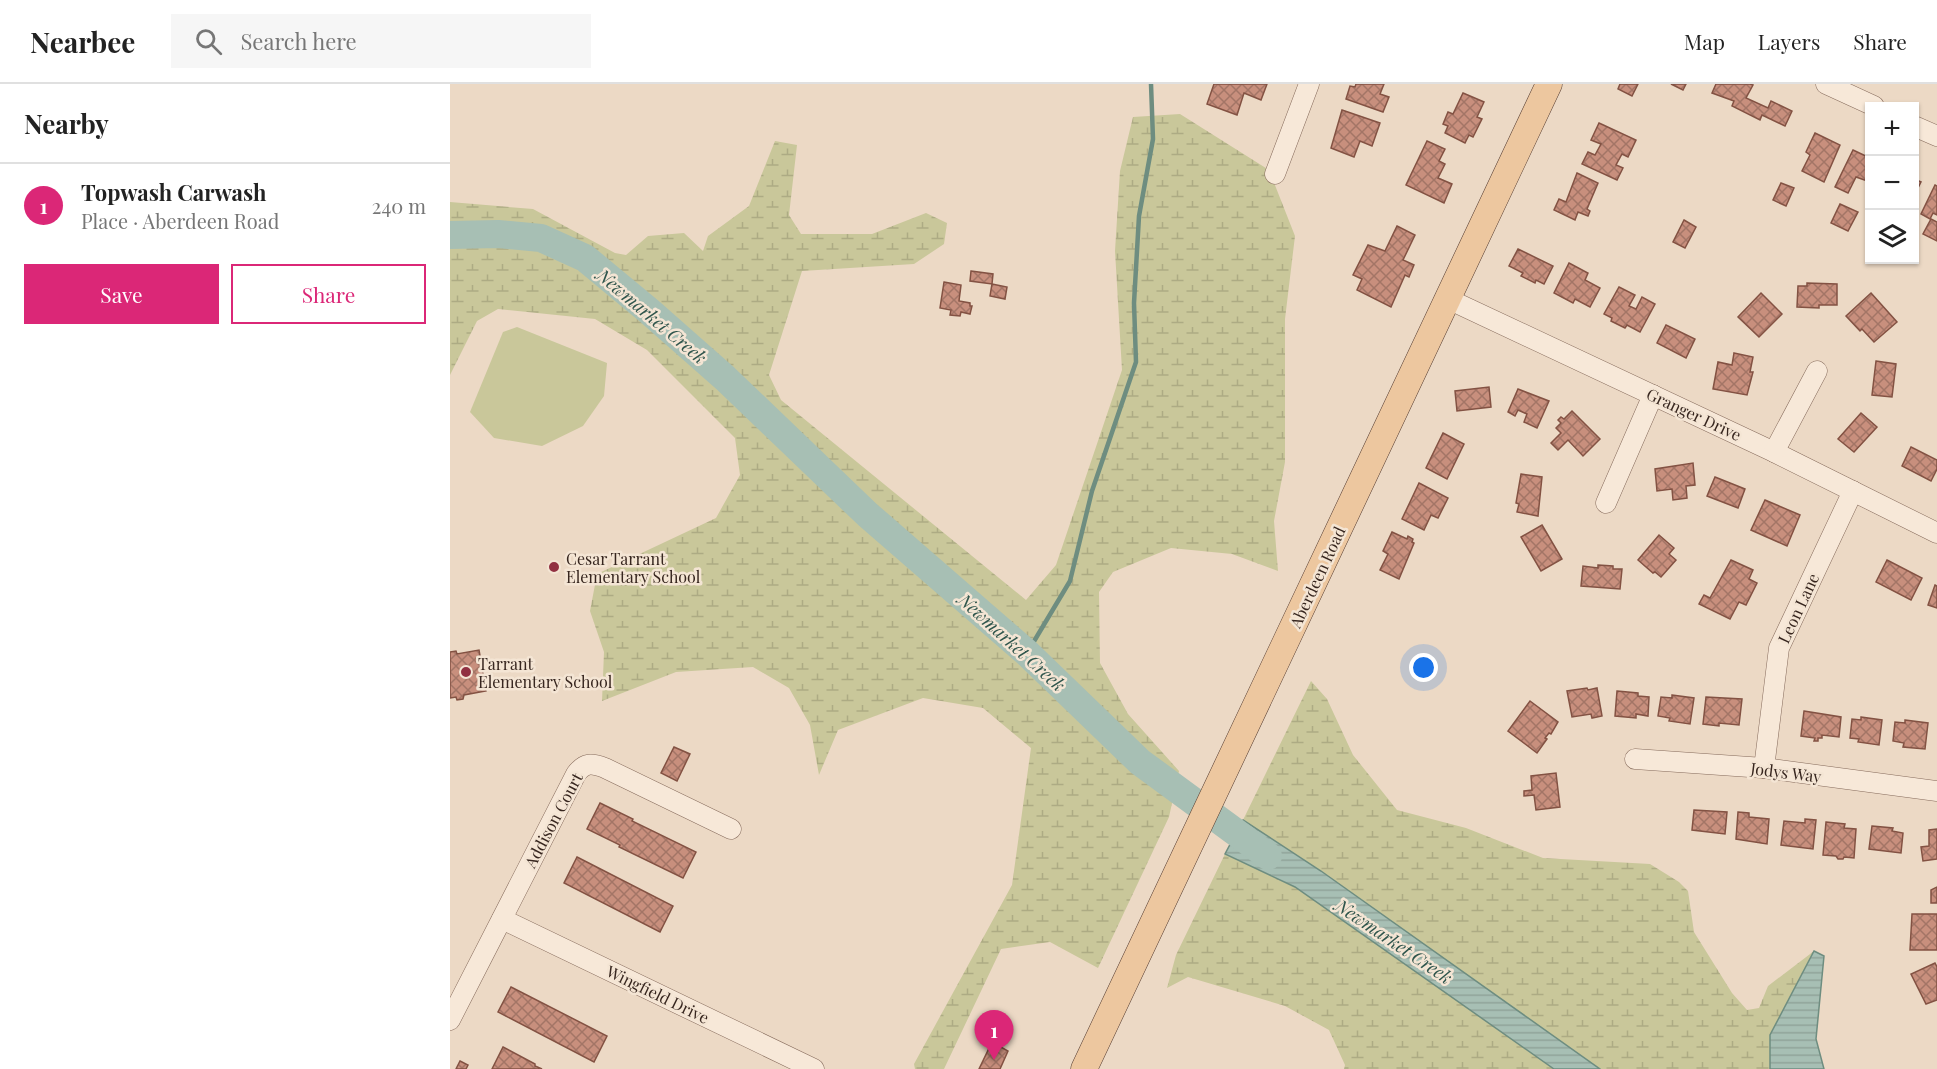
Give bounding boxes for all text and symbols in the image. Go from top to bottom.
search box [171,14,591,68]
text: Nearbee [30,23,135,60]
icon: search [192,25,225,58]
text: Search here [240,26,357,56]
text: Map [1684,27,1725,55]
text: Layers [1758,27,1820,55]
text: Share [1853,27,1907,55]
map controls [1865,102,1919,264]
button: + [1865,102,1919,156]
text: Nearby [24,106,109,141]
button: − [1865,156,1919,210]
text: Topwash Carwash [81,177,267,207]
text: 1 [40,192,47,219]
text: 240 m [372,192,426,219]
text: Place · Aberdeen Road [81,207,279,234]
button: layers [1865,210,1919,264]
water label: Newmarket Creek [591,262,712,369]
button: Save [24,264,219,324]
button: Share [231,264,426,324]
street label: Granger Drive [1643,383,1745,445]
street label: Aberdeen Road [1284,523,1350,632]
place label: Cesar Tarrant Elementary School [566,548,701,587]
marker: Cesar Tarrant Elementary School [547,560,561,574]
street label: Leon Lane [1773,570,1823,646]
water label: Newmarket Creek [952,586,1071,696]
place label: Tarrant Elementary School [478,653,613,692]
your location [1409,653,1438,682]
marker: Tarrant Elementary School [459,665,473,679]
street label: Jodys Way [1748,757,1823,787]
street label: Addison Court [519,769,587,872]
water label: Newmarket Creek [1329,892,1457,989]
street label: Wingfield Drive [602,960,713,1028]
pin: 1 [974,1010,1014,1060]

